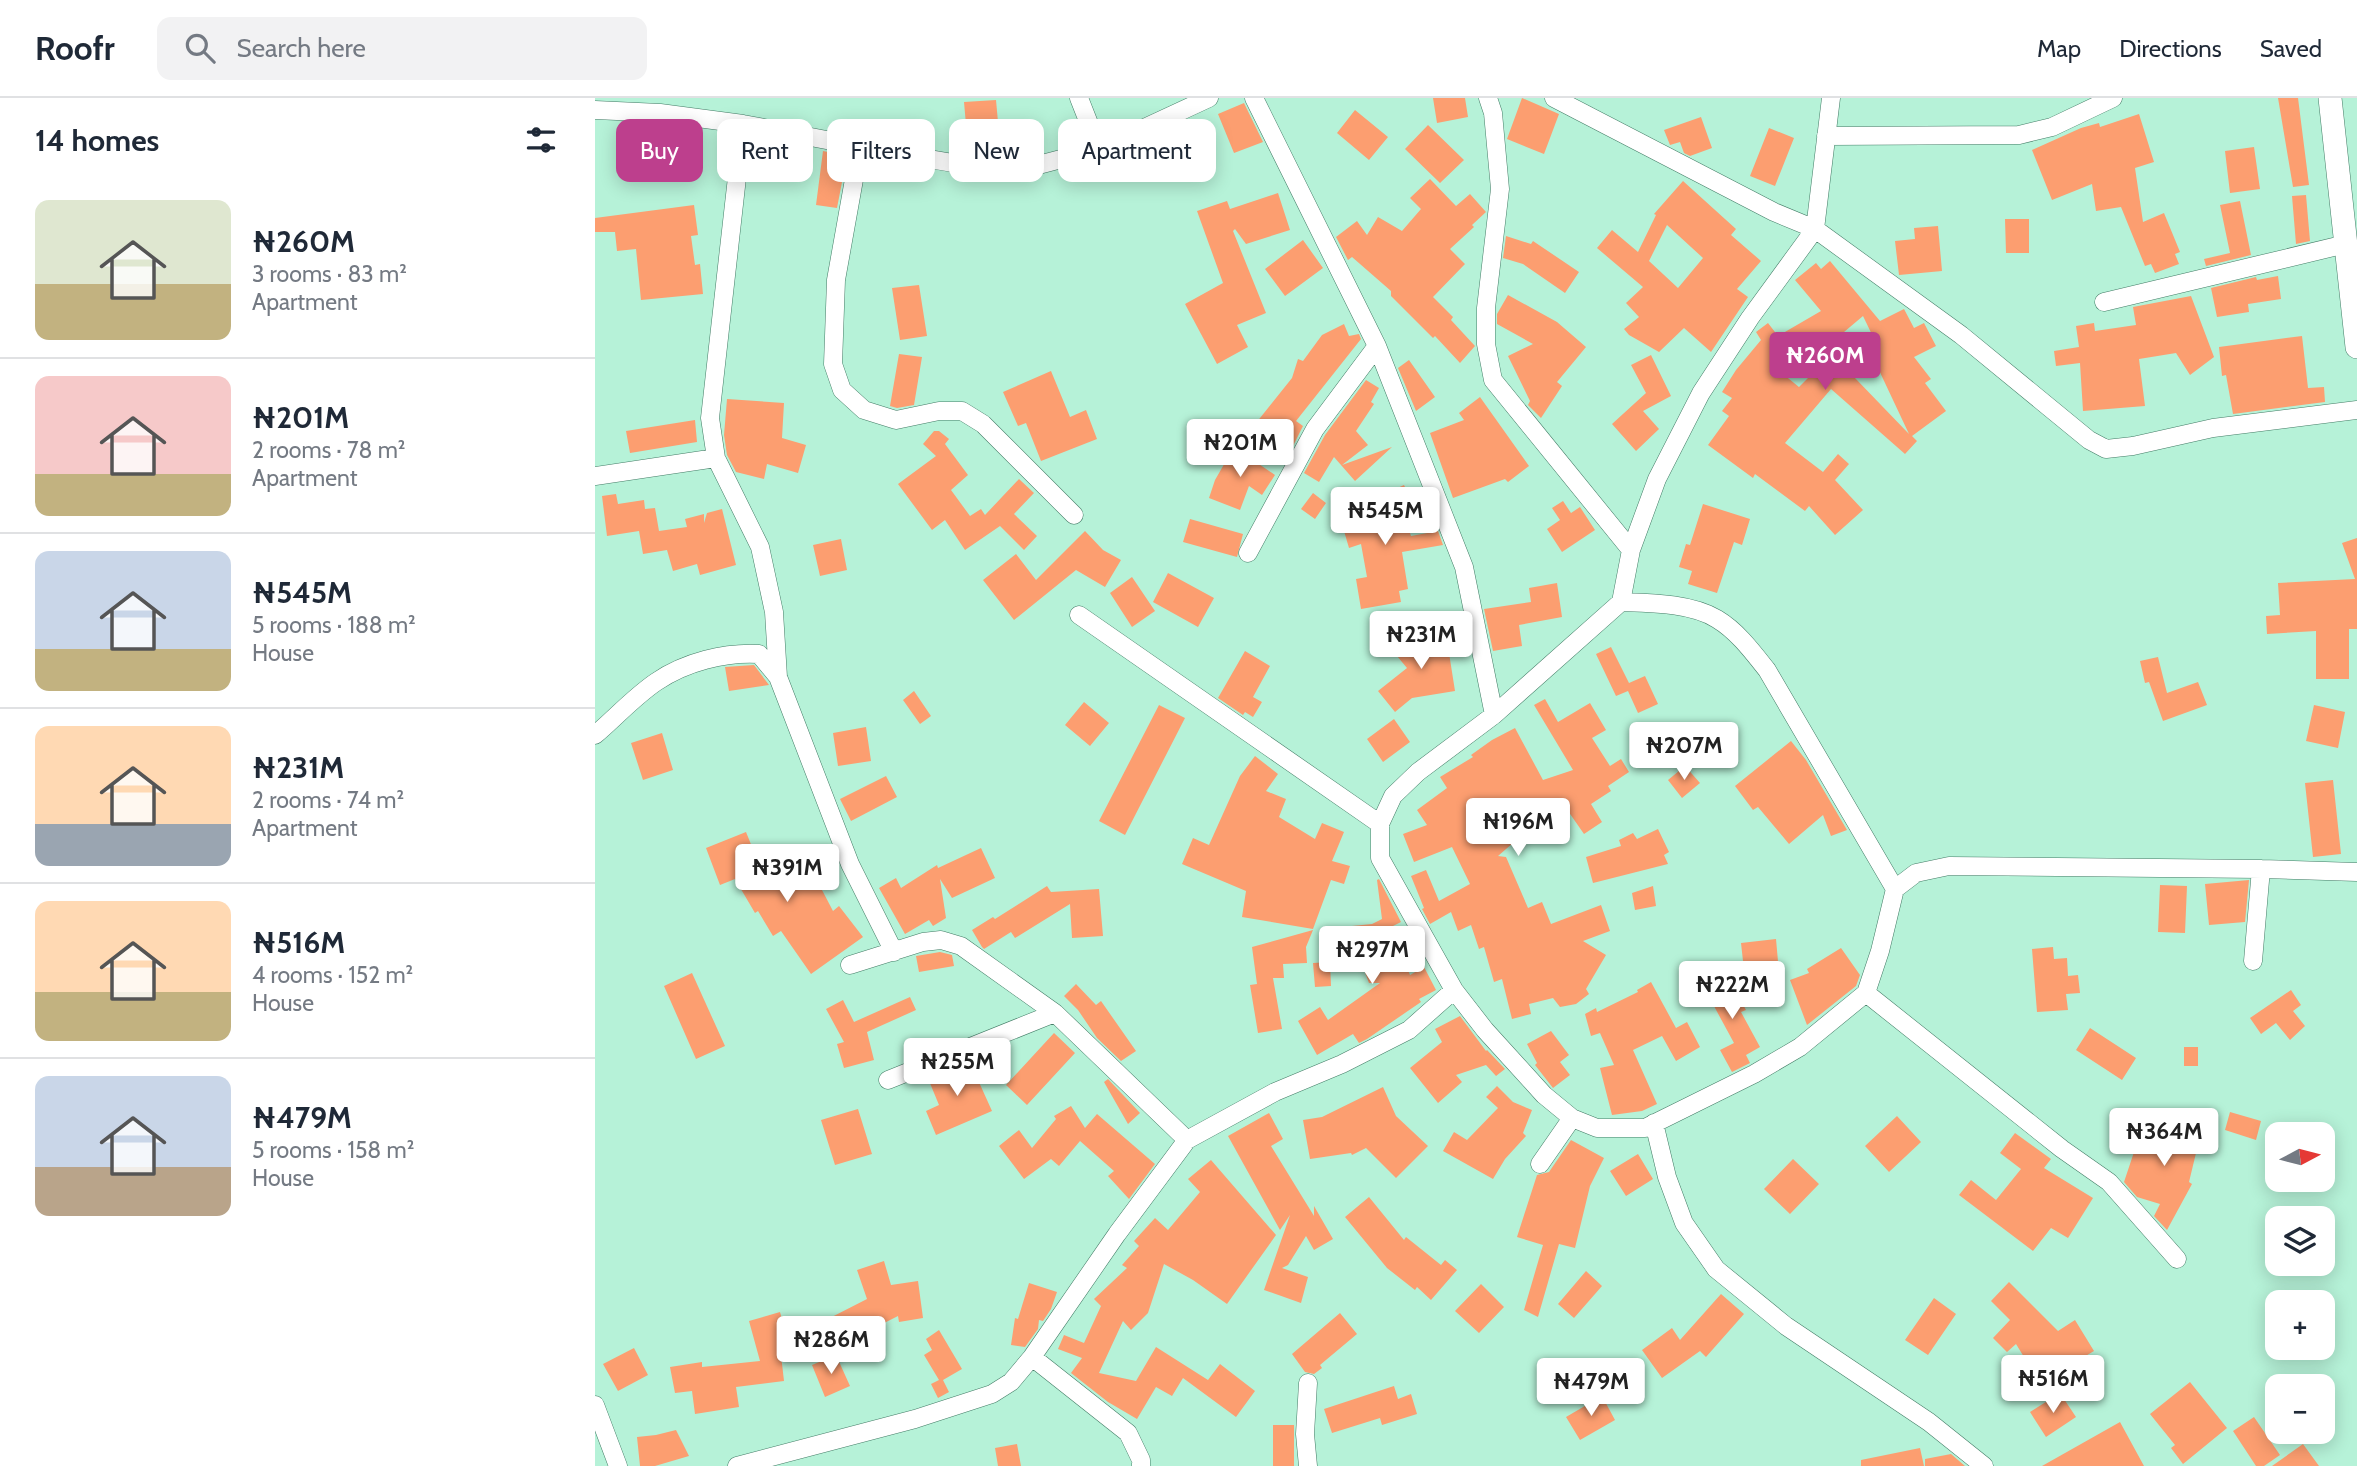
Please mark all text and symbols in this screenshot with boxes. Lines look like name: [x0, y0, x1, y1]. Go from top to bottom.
search box: [157, 17, 647, 80]
text: Roofr: [35, 28, 115, 68]
icon: search: [181, 29, 219, 67]
text: Search here: [237, 32, 366, 64]
text: Map: [2037, 34, 2081, 63]
text: Directions: [2119, 34, 2222, 63]
text: Saved: [2260, 34, 2322, 63]
chip: Buy: [616, 119, 703, 182]
chip: Rent: [717, 119, 813, 182]
chip: Filters: [827, 119, 935, 182]
chip: New: [949, 119, 1044, 182]
chip: Apartment: [1058, 119, 1216, 182]
icon: filters: [522, 121, 560, 159]
text: 14 homes: [35, 122, 159, 159]
text: ₦260M: [252, 223, 355, 260]
icon: home: [91, 228, 175, 312]
text: 3 rooms · 83 m²: [252, 260, 407, 288]
text: Apartment: [252, 288, 357, 316]
pin: ₦260M: [1776, 332, 1874, 392]
text: ₦260M: [1785, 341, 1865, 369]
text: ₦201M: [252, 399, 349, 436]
icon: home: [91, 404, 175, 488]
pin: ₦201M: [1191, 420, 1289, 479]
text: ₦201M: [1203, 428, 1277, 456]
text: 2 rooms · 78 m²: [252, 436, 406, 464]
text: Apartment: [252, 464, 357, 492]
pin: ₦545M: [1336, 488, 1434, 547]
text: ₦545M: [1347, 496, 1423, 524]
text: ₦545M: [252, 574, 352, 611]
icon: home: [91, 579, 175, 663]
text: 5 rooms · 188 m²: [252, 611, 416, 639]
pin: ₦231M: [1372, 612, 1470, 671]
text: ₦231M: [1386, 620, 1456, 648]
text: House: [252, 639, 314, 667]
pin: ₦207M: [1635, 722, 1733, 782]
text: ₦207M: [1645, 731, 1723, 759]
text: ₦231M: [252, 749, 344, 786]
icon: home: [91, 754, 175, 838]
text: 2 rooms · 74 m²: [252, 786, 404, 814]
pin: ₦196M: [1469, 798, 1567, 858]
text: ₦196M: [1482, 807, 1554, 835]
text: Apartment: [252, 814, 357, 842]
pin: ₦391M: [738, 844, 836, 904]
text: ₦391M: [751, 853, 823, 881]
text: ₦516M: [252, 924, 345, 961]
pin: ₦297M: [1323, 926, 1421, 986]
icon: home: [91, 929, 175, 1013]
text: ₦297M: [1335, 935, 1409, 963]
text: 4 rooms · 152 m²: [252, 961, 413, 989]
pin: ₦222M: [1683, 962, 1781, 1021]
text: ₦222M: [1695, 970, 1769, 998]
text: House: [252, 989, 314, 1017]
pin: ₦255M: [908, 1038, 1006, 1098]
text: ₦255M: [920, 1047, 994, 1075]
text: ₦479M: [252, 1099, 352, 1136]
icon: home: [91, 1104, 175, 1188]
pin: ₦364M: [2115, 1108, 2213, 1168]
text: ₦364M: [2125, 1117, 2203, 1145]
north arrow: [2265, 1122, 2335, 1192]
map controls: [2265, 1122, 2335, 1444]
text: 5 rooms · 158 m²: [252, 1136, 414, 1164]
text: House: [252, 1164, 314, 1192]
button: layers: [2265, 1206, 2335, 1276]
button: +: [2265, 1290, 2335, 1360]
pin: ₦286M: [782, 1316, 880, 1376]
text: ₦286M: [793, 1325, 869, 1353]
pin: ₦516M: [2004, 1356, 2102, 1415]
pin: ₦479M: [1542, 1358, 1640, 1418]
text: ₦516M: [2017, 1364, 2089, 1392]
text: ₦479M: [1553, 1367, 1629, 1395]
button: −: [2265, 1374, 2335, 1444]

